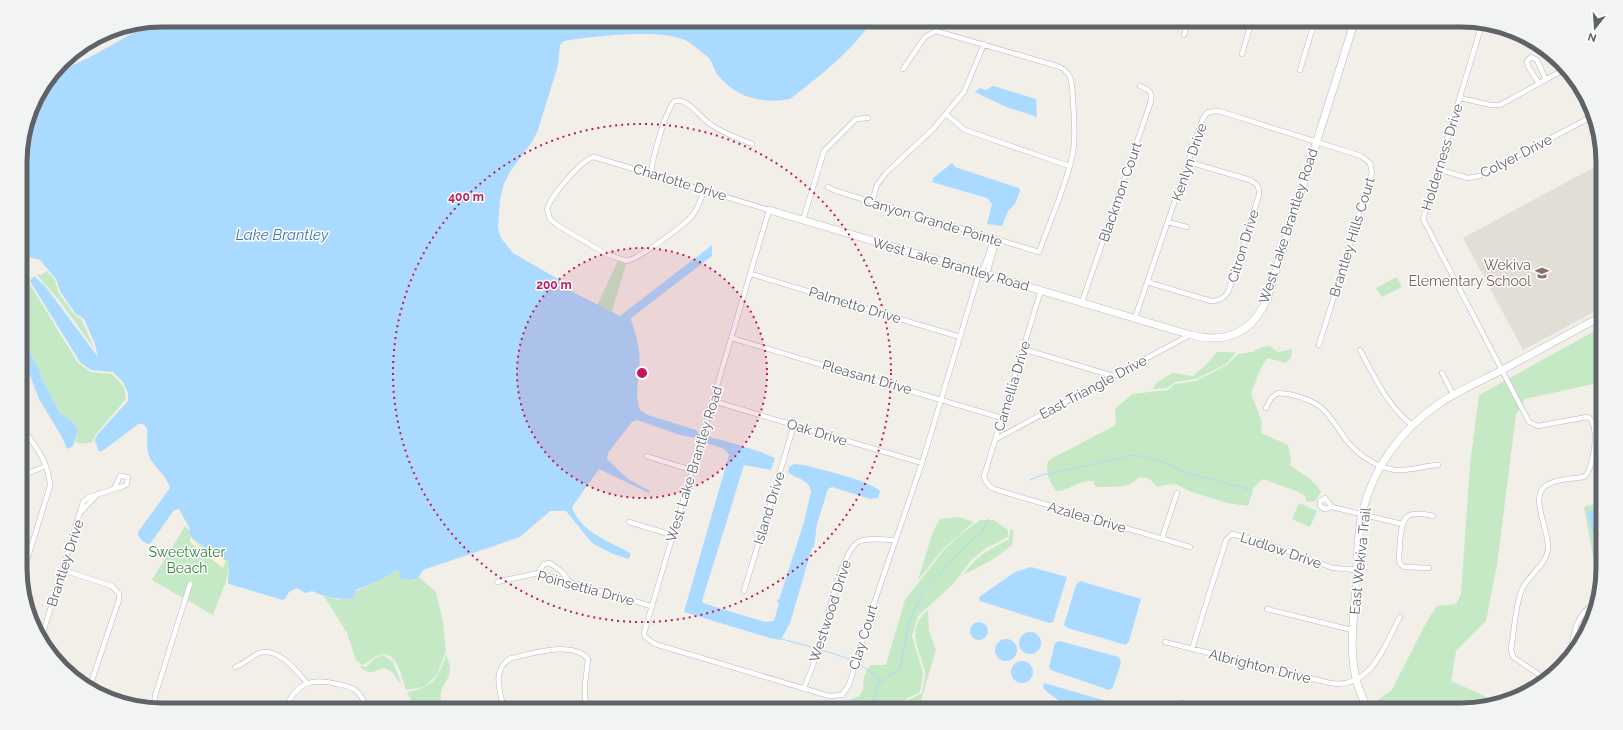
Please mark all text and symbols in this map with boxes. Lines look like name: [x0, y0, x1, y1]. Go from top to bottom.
north arrow: [1575, 8, 1615, 48]
text: N: [1586, 30, 1598, 45]
street label: Holderness Drive: [1418, 102, 1466, 212]
street label: Kenlyn Drive: [1168, 121, 1210, 203]
street label: Colyer Drive: [1477, 131, 1555, 181]
street label: Blackmon Court: [1095, 140, 1145, 244]
street label: West Lake Brantley Road: [1255, 146, 1321, 306]
street label: Charlotte Drive: [631, 160, 729, 204]
street label: Brantley Hills Court: [1326, 175, 1378, 299]
text: 400 m: [448, 190, 484, 204]
street label: Canyon Grande Pointe: [861, 192, 1005, 250]
street label: Citron Drive: [1224, 208, 1262, 284]
water label: Lake Brantley: [236, 226, 329, 244]
street label: West Lake Brantley Road: [871, 234, 1031, 294]
place label: Wekiva Elementary School: [1408, 257, 1531, 289]
school or university icon: Wekiva Elementary School: [1534, 265, 1550, 281]
text: 200 m: [536, 278, 572, 292]
street label: Palmetto Drive: [807, 283, 903, 327]
street label: Camellia Drive: [991, 339, 1033, 433]
street label: East Triangle Drive: [1037, 352, 1149, 422]
street label: Pleasant Drive: [820, 357, 914, 397]
centre of rings: [635, 366, 649, 380]
street label: West Lake Brantley Road: [663, 384, 725, 544]
street label: Oak Drive: [785, 415, 849, 449]
street label: Island Drive: [750, 470, 788, 546]
street label: Azalea Drive: [1046, 498, 1128, 536]
street label: East Wekiva Trail: [1346, 506, 1374, 615]
street label: Brantley Drive: [43, 517, 87, 609]
street label: Ludlow Drive: [1238, 529, 1324, 571]
park label: Sweetwater Beach: [149, 544, 226, 576]
street label: Westwood Drive: [806, 558, 854, 664]
street label: Poinsettia Drive: [536, 567, 636, 609]
street label: Clay Court: [845, 602, 881, 672]
street label: Albrighton Drive: [1207, 646, 1313, 686]

